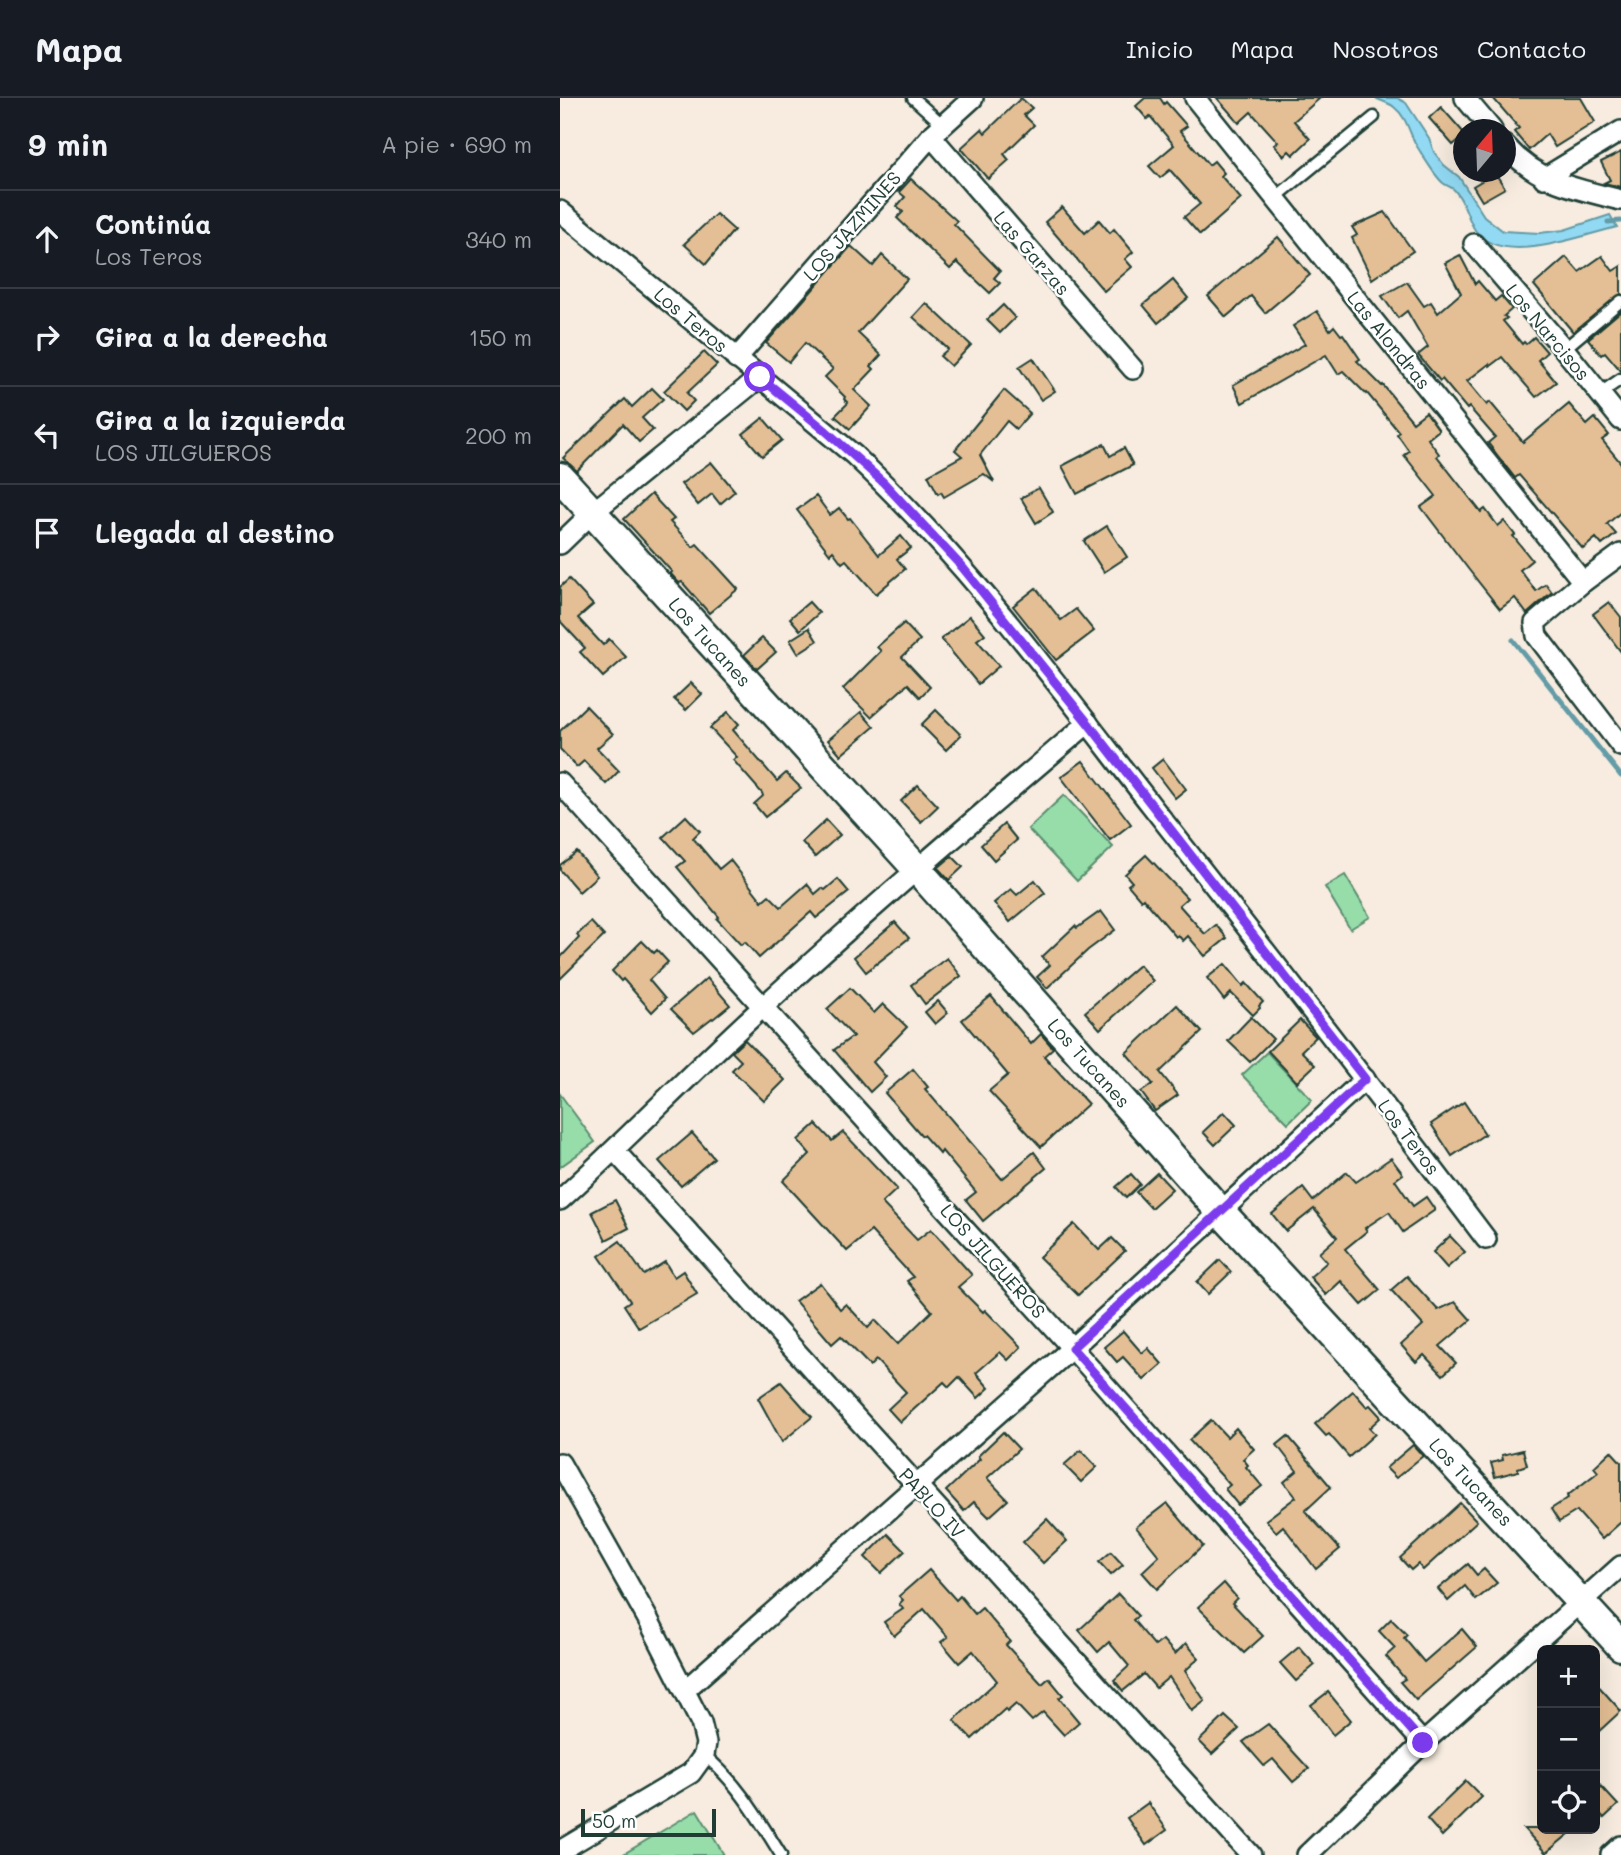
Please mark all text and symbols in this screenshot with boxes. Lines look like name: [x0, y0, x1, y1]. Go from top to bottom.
text: Mapa: [35, 27, 123, 70]
text: Inicio: [1126, 33, 1193, 64]
text: Mapa: [1231, 33, 1295, 64]
text: Nosotros: [1333, 33, 1439, 64]
text: Contacto: [1477, 33, 1586, 64]
north arrow: [1453, 119, 1516, 182]
text: 9 min: [28, 124, 108, 164]
text: A pie · 690 m: [381, 129, 532, 159]
street label: LOS JAZMINES: [797, 166, 906, 286]
street label: Las Garzas: [989, 205, 1076, 300]
text: Continúa: [95, 207, 211, 241]
icon: ahead: [28, 220, 66, 258]
text: 340 m: [465, 224, 532, 254]
text: Los Teros: [95, 241, 203, 271]
street label: Los Narcisos: [1501, 278, 1596, 385]
street label: Los Teros: [649, 281, 733, 358]
street label: Las Alondras: [1342, 285, 1437, 394]
icon: right: [28, 318, 66, 356]
text: Gira a la derecha: [95, 320, 328, 354]
text: 150 m: [468, 322, 532, 352]
route start: [744, 361, 775, 392]
text: Gira a la izquierda: [95, 403, 346, 437]
icon: left: [28, 416, 66, 454]
text: 200 m: [465, 420, 532, 450]
text: LOS JILGUEROS: [95, 437, 272, 467]
icon: arrive: [28, 514, 66, 552]
text: Llegada al destino: [95, 516, 334, 550]
street label: Los Tucanes: [664, 592, 757, 692]
street label: Los Tucanes: [1043, 1013, 1136, 1113]
street label: Los Teros: [1373, 1094, 1446, 1180]
street label: LOS JILGUEROS: [935, 1198, 1052, 1323]
street label: Los Tucanes: [1424, 1432, 1519, 1531]
street label: PABLO IV: [894, 1462, 971, 1543]
map controls: [1537, 1645, 1600, 1834]
button: +: [1537, 1645, 1600, 1708]
button: −: [1537, 1708, 1600, 1771]
route end: [1407, 1727, 1438, 1758]
button: locate: [1537, 1771, 1600, 1834]
scale bar: [581, 1806, 716, 1838]
text: 50 m: [592, 1808, 636, 1833]

